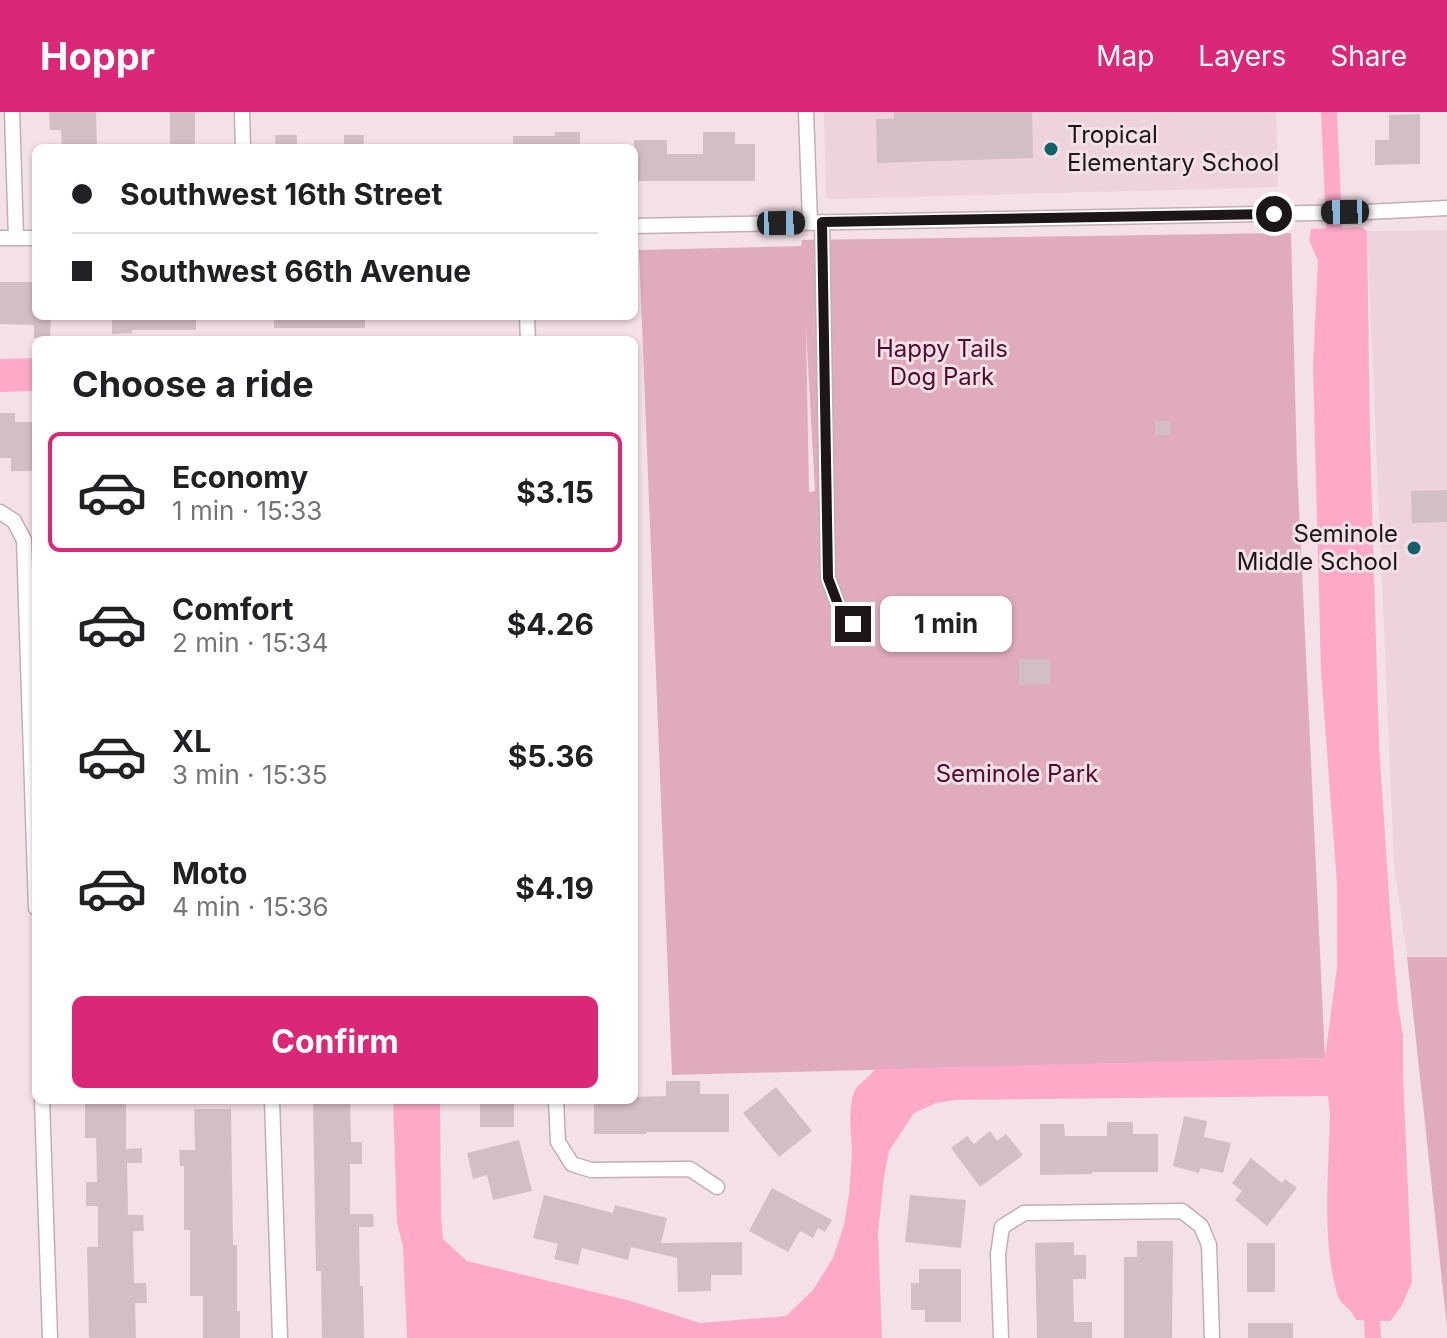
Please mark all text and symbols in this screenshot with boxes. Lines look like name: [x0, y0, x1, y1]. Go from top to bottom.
text: Hoppr: [40, 33, 155, 79]
text: Map: [1096, 39, 1154, 73]
text: Layers: [1198, 39, 1286, 73]
text: Share: [1330, 39, 1407, 73]
place label: Tropical Elementary School: [1067, 120, 1279, 177]
marker: Tropical Elementary School: [1042, 140, 1060, 158]
text: Southwest 16th Street: [120, 176, 442, 212]
route start: [1256, 196, 1292, 232]
car: [1321, 200, 1369, 224]
car: [757, 211, 805, 235]
text: Southwest 66th Avenue: [120, 253, 471, 289]
park label: Happy Tails Dog Park: [876, 334, 1008, 391]
text: Choose a ride: [72, 362, 314, 406]
icon: car: [76, 456, 148, 528]
text: Economy: [172, 459, 308, 495]
text: $3.15: [516, 474, 594, 510]
text: 1 min · 15:33: [172, 495, 322, 526]
place label: Seminole Middle School: [1237, 519, 1398, 576]
marker: Seminole Middle School: [1405, 539, 1423, 557]
icon: car: [76, 588, 148, 660]
text: Comfort: [172, 591, 293, 627]
callout: 1 min: [881, 596, 1013, 652]
text: $4.26: [507, 606, 594, 642]
route end: [835, 606, 871, 642]
text: 1 min: [914, 608, 978, 639]
text: 2 min · 15:34: [172, 627, 328, 658]
icon: car: [76, 720, 148, 792]
text: XL: [172, 723, 211, 759]
text: $5.36: [508, 738, 594, 774]
text: 3 min · 15:35: [172, 759, 328, 790]
park label: Seminole Park: [936, 759, 1098, 788]
icon: car: [76, 852, 148, 924]
text: Moto: [172, 855, 247, 891]
text: $4.19: [515, 870, 594, 906]
text: 4 min · 15:36: [172, 891, 329, 922]
button: Confirm: [72, 996, 598, 1088]

